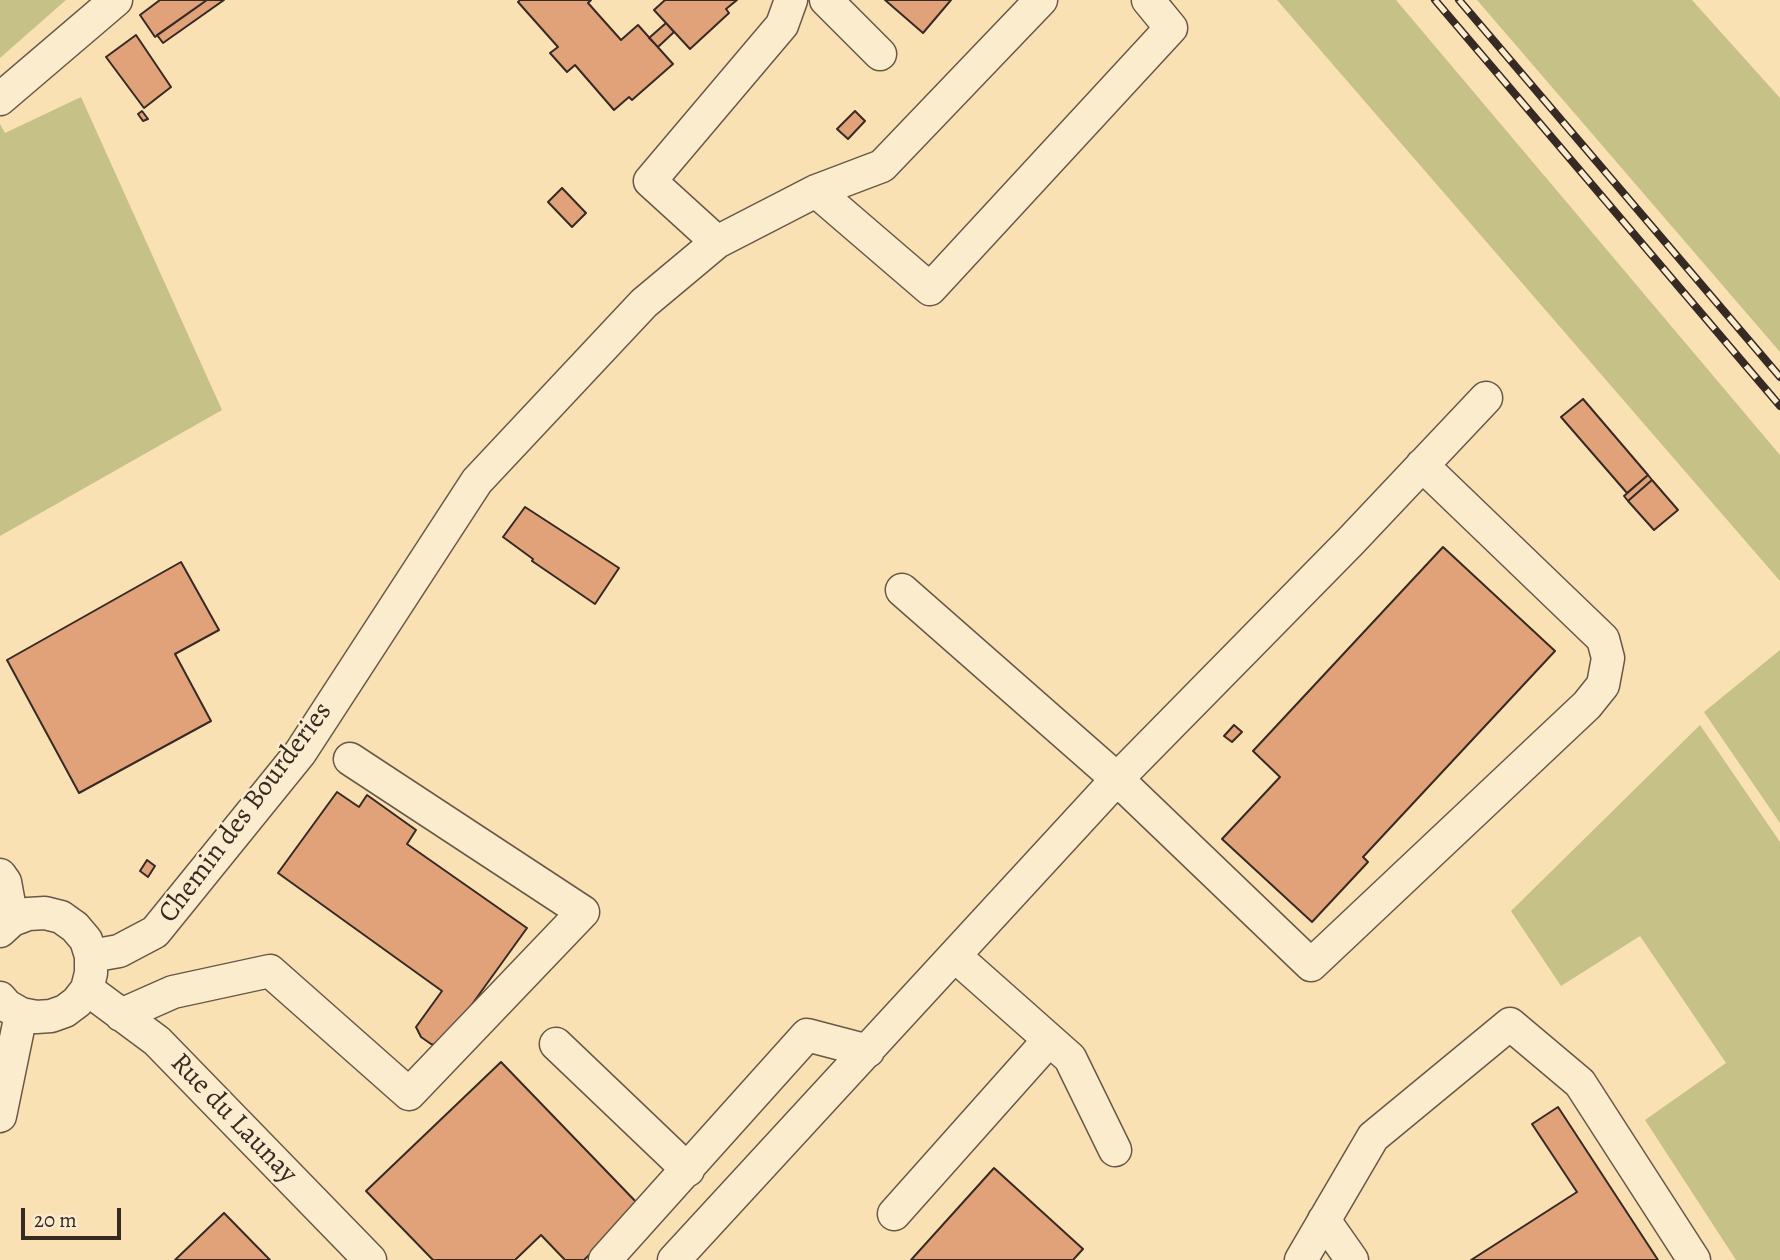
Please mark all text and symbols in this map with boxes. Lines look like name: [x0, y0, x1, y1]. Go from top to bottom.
street label: Chemin des Bourderies: [152, 696, 340, 930]
street label: Rue du Launay: [163, 1047, 303, 1191]
scale bar: [24, 1194, 124, 1238]
text: 20 m: [34, 1206, 77, 1234]

